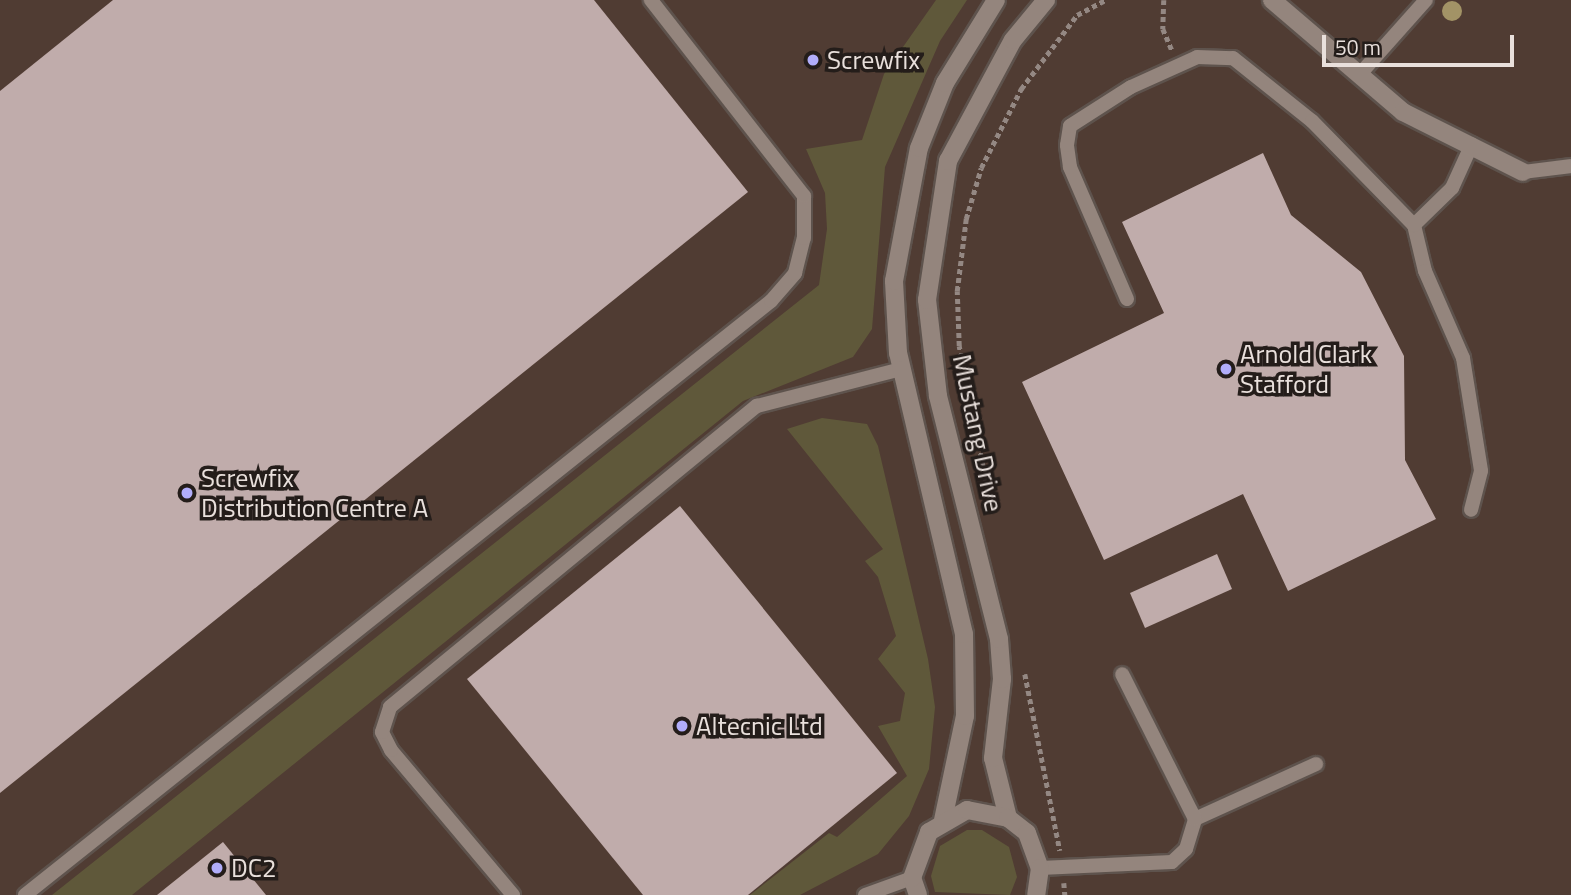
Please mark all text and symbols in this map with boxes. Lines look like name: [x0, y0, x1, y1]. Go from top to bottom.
scale bar: [1326, 21, 1518, 65]
text: 50 m: [1335, 31, 1381, 63]
place label: Screwfix: [827, 44, 920, 76]
marker: Screwfix: [805, 52, 821, 68]
place label: Arnold Clark Stafford: [1240, 338, 1372, 400]
street label: Mustang Drive: [946, 352, 1010, 514]
marker: Arnold Clark Stafford: [1218, 361, 1234, 377]
place label: Screwfix Distribution Centre A: [201, 462, 428, 524]
marker: Screwfix Distribution Centre A: [179, 485, 195, 501]
place label: Altecnic Ltd: [696, 710, 823, 742]
marker: Altecnic Ltd: [674, 718, 690, 734]
place label: DC2: [231, 852, 276, 884]
marker: DC2: [209, 860, 225, 876]

